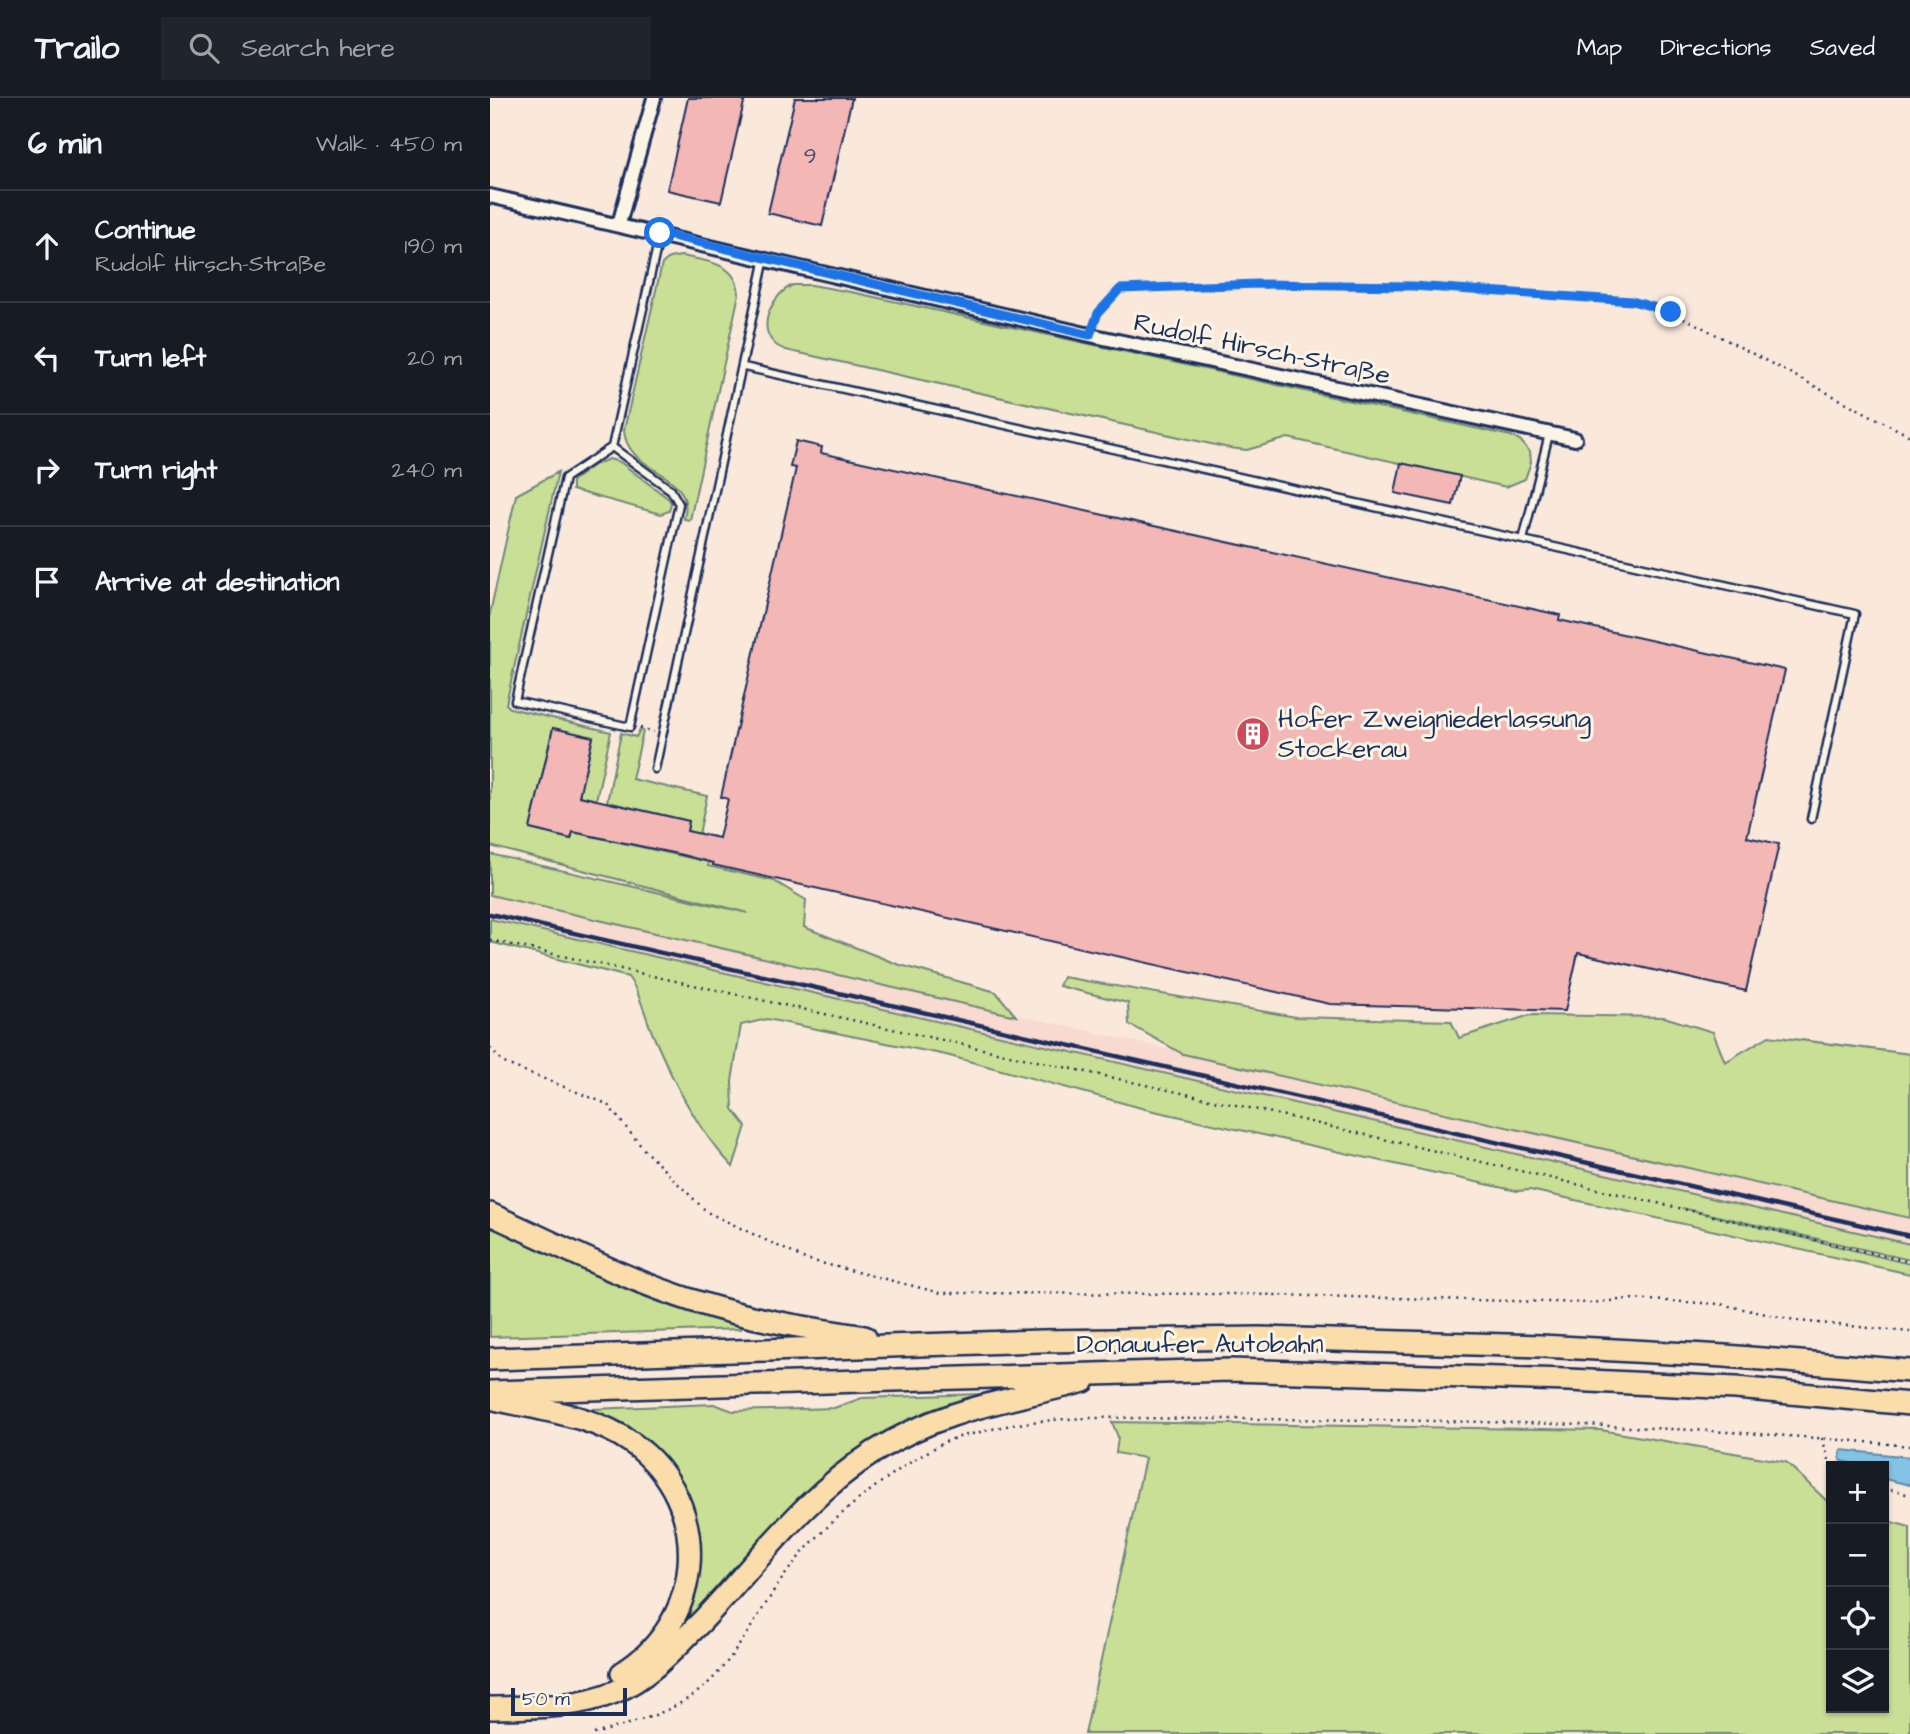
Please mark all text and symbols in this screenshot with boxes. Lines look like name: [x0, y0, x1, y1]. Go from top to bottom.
search box: [161, 17, 651, 80]
text: Trailo: [35, 25, 119, 71]
icon: search: [185, 29, 223, 67]
text: Search here: [241, 30, 395, 66]
text: Map: [1577, 31, 1622, 65]
text: Directions: [1660, 31, 1772, 65]
text: Saved: [1810, 31, 1875, 65]
text: 6 min: [28, 123, 102, 165]
text: Walk · 450 m: [316, 128, 462, 160]
house number: 9: [803, 140, 817, 172]
text: Continue: [95, 212, 196, 248]
route start: [644, 217, 675, 248]
icon: ahead: [28, 227, 66, 265]
text: 190 m: [404, 230, 462, 262]
text: Rudolf Hirsch-Straße: [95, 248, 326, 280]
route end: [1655, 296, 1686, 327]
street label: Rudolf Hirsch-Straße: [1130, 304, 1394, 394]
icon: left: [28, 339, 66, 377]
text: Turn left: [95, 340, 206, 376]
text: 20 m: [407, 342, 462, 374]
icon: right: [28, 451, 66, 489]
text: Turn right: [95, 452, 217, 488]
text: 240 m: [392, 454, 462, 486]
icon: arrive: [28, 563, 66, 601]
text: Arrive at destination: [95, 564, 340, 600]
place label: Hofer Zweigniederlassung Stockerau: [1278, 701, 1591, 767]
building icon: Hofer Zweigniederlassung Stockerau: [1234, 715, 1272, 753]
street label: Donauufer Autobahn: [1076, 1326, 1324, 1362]
map controls: [1826, 1461, 1889, 1713]
button: +: [1826, 1461, 1889, 1524]
button: −: [1826, 1524, 1889, 1587]
button: locate: [1826, 1587, 1889, 1650]
button: layers: [1826, 1650, 1889, 1713]
scale bar: [511, 1685, 626, 1717]
text: 50 m: [522, 1686, 570, 1713]

